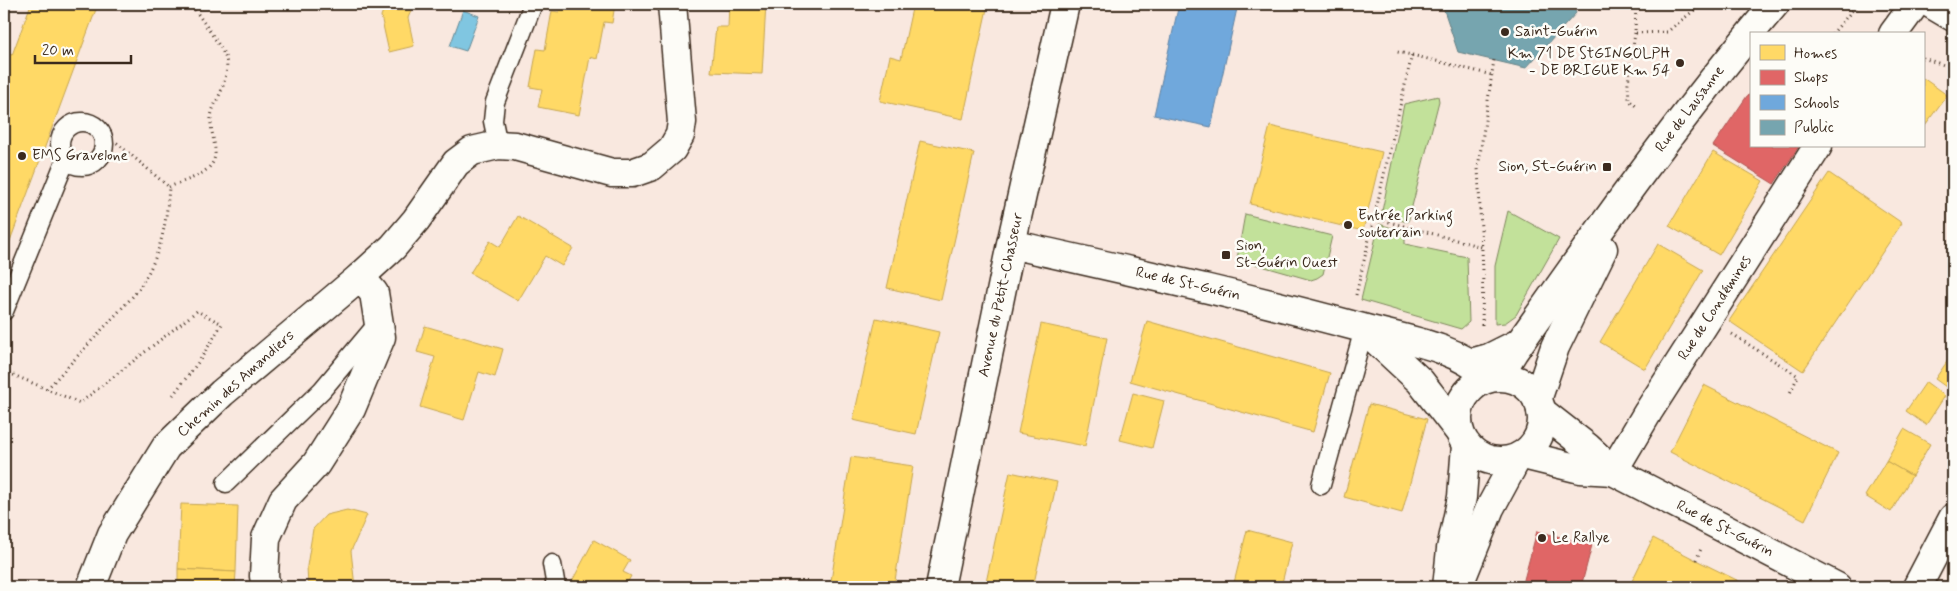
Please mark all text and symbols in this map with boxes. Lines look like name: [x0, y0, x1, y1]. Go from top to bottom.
place label: Saint-Guérin: [1515, 22, 1598, 42]
marker: Saint-Guérin: [1499, 26, 1511, 38]
scale bar: [35, 32, 131, 64]
legend: [1750, 32, 1924, 148]
text: 20 m: [42, 41, 74, 61]
place label: Km 71 DE StGINGOLPH - DE BRIGUE Km 54: [1508, 44, 1670, 81]
text: Homes: [1794, 44, 1837, 64]
marker: Km 71 DE StGINGOLPH - DE BRIGUE Km 54: [1674, 57, 1686, 69]
street label: Rue de Lausanne: [1651, 62, 1729, 156]
text: Shops: [1794, 68, 1829, 88]
text: Schools: [1794, 94, 1840, 114]
text: Public: [1794, 118, 1834, 138]
place label: EMS Gravelone: [32, 146, 128, 166]
marker: EMS Gravelone: [16, 150, 28, 162]
place label: Sion, St-Guérin: [1498, 157, 1597, 177]
marker: Sion, St-Guérin: [1601, 161, 1613, 173]
place label: Entrée Parking souterrain: [1358, 206, 1453, 243]
street label: Avenue du Petit-Chasseur: [974, 210, 1028, 379]
marker: Entrée Parking souterrain: [1342, 219, 1354, 231]
place label: Sion, St-Guérin Ouest: [1236, 236, 1338, 273]
marker: Sion, St-Guérin Ouest: [1220, 249, 1232, 261]
street label: Rue de Condémines: [1674, 252, 1756, 364]
street label: Rue de St-Guérin: [1134, 262, 1242, 306]
street label: Chemin des Amandiers: [173, 326, 299, 442]
street label: Rue de St-Guérin: [1673, 496, 1777, 562]
place label: Le Rallye: [1552, 528, 1610, 548]
marker: Le Rallye: [1536, 532, 1548, 544]

